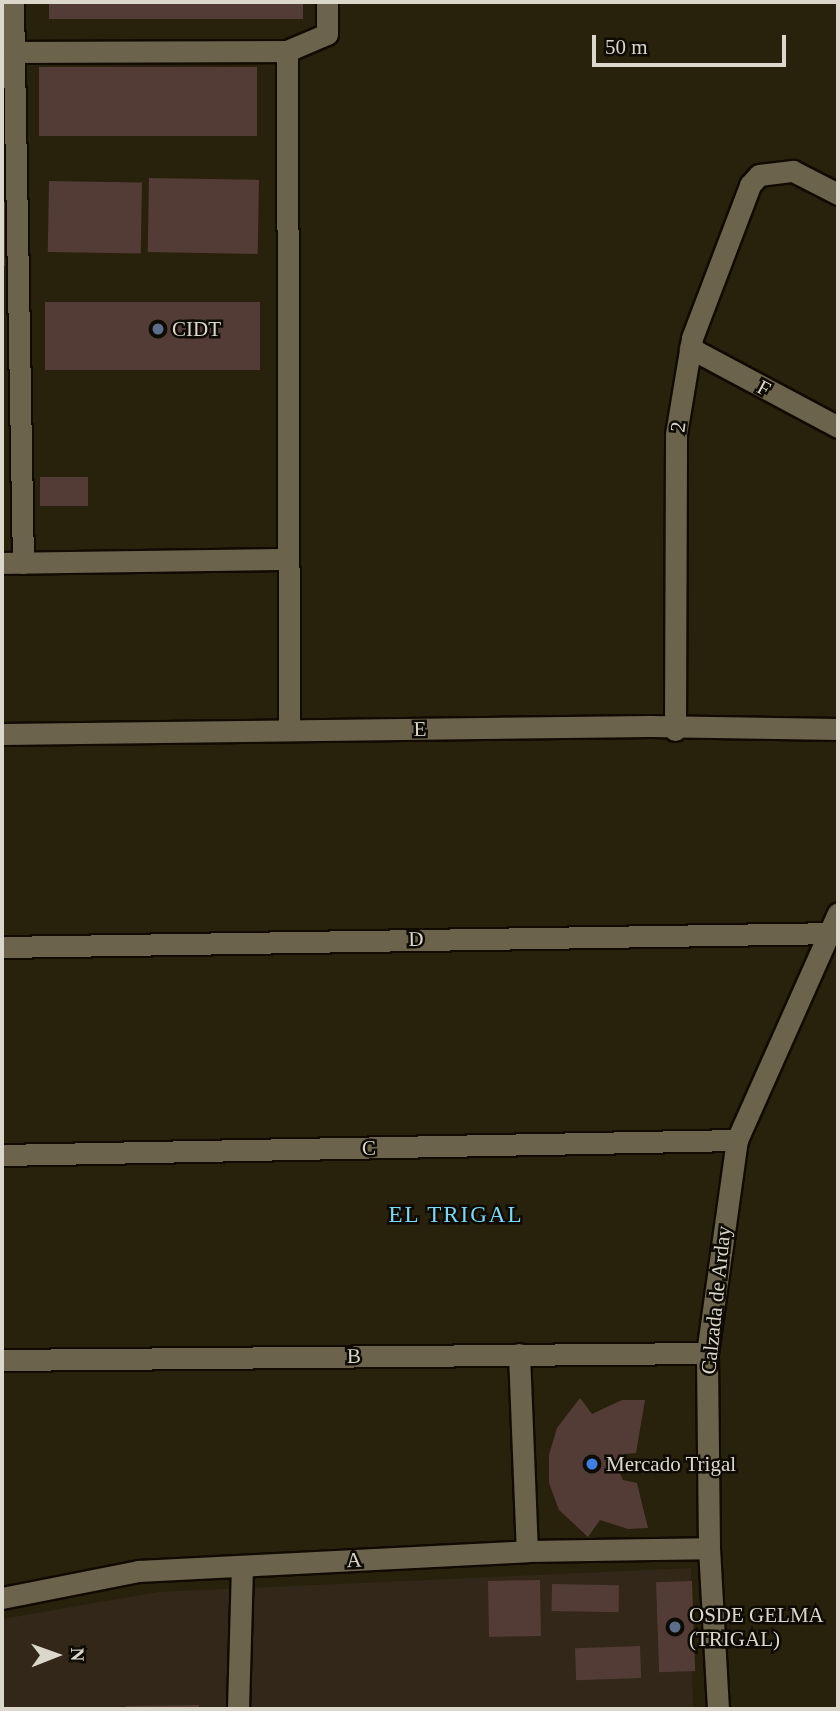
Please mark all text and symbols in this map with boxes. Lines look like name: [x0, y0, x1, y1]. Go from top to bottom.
scale bar: [595, 21, 789, 65]
text: 50 m: [605, 35, 648, 59]
place label: CIDT: [172, 316, 221, 342]
marker: CIDT: [150, 321, 166, 337]
street label: F: [753, 374, 775, 402]
street label: 2: [665, 420, 691, 434]
street label: E: [413, 716, 427, 742]
street label: D: [408, 926, 424, 952]
street label: C: [362, 1135, 376, 1161]
district label: EL TRIGAL: [389, 1201, 523, 1229]
street label: Calzada de Arday: [696, 1224, 736, 1376]
street label: B: [347, 1343, 361, 1369]
place label: Mercado Trigal: [606, 1451, 736, 1477]
marker: Mercado Trigal: [584, 1456, 600, 1472]
street label: A: [346, 1547, 362, 1573]
place label: OSDE GELMA (TRIGAL): [689, 1602, 824, 1652]
marker: OSDE GELMA (TRIGAL): [667, 1619, 683, 1635]
north arrow: [21, 1620, 91, 1690]
text: N: [67, 1648, 88, 1662]

